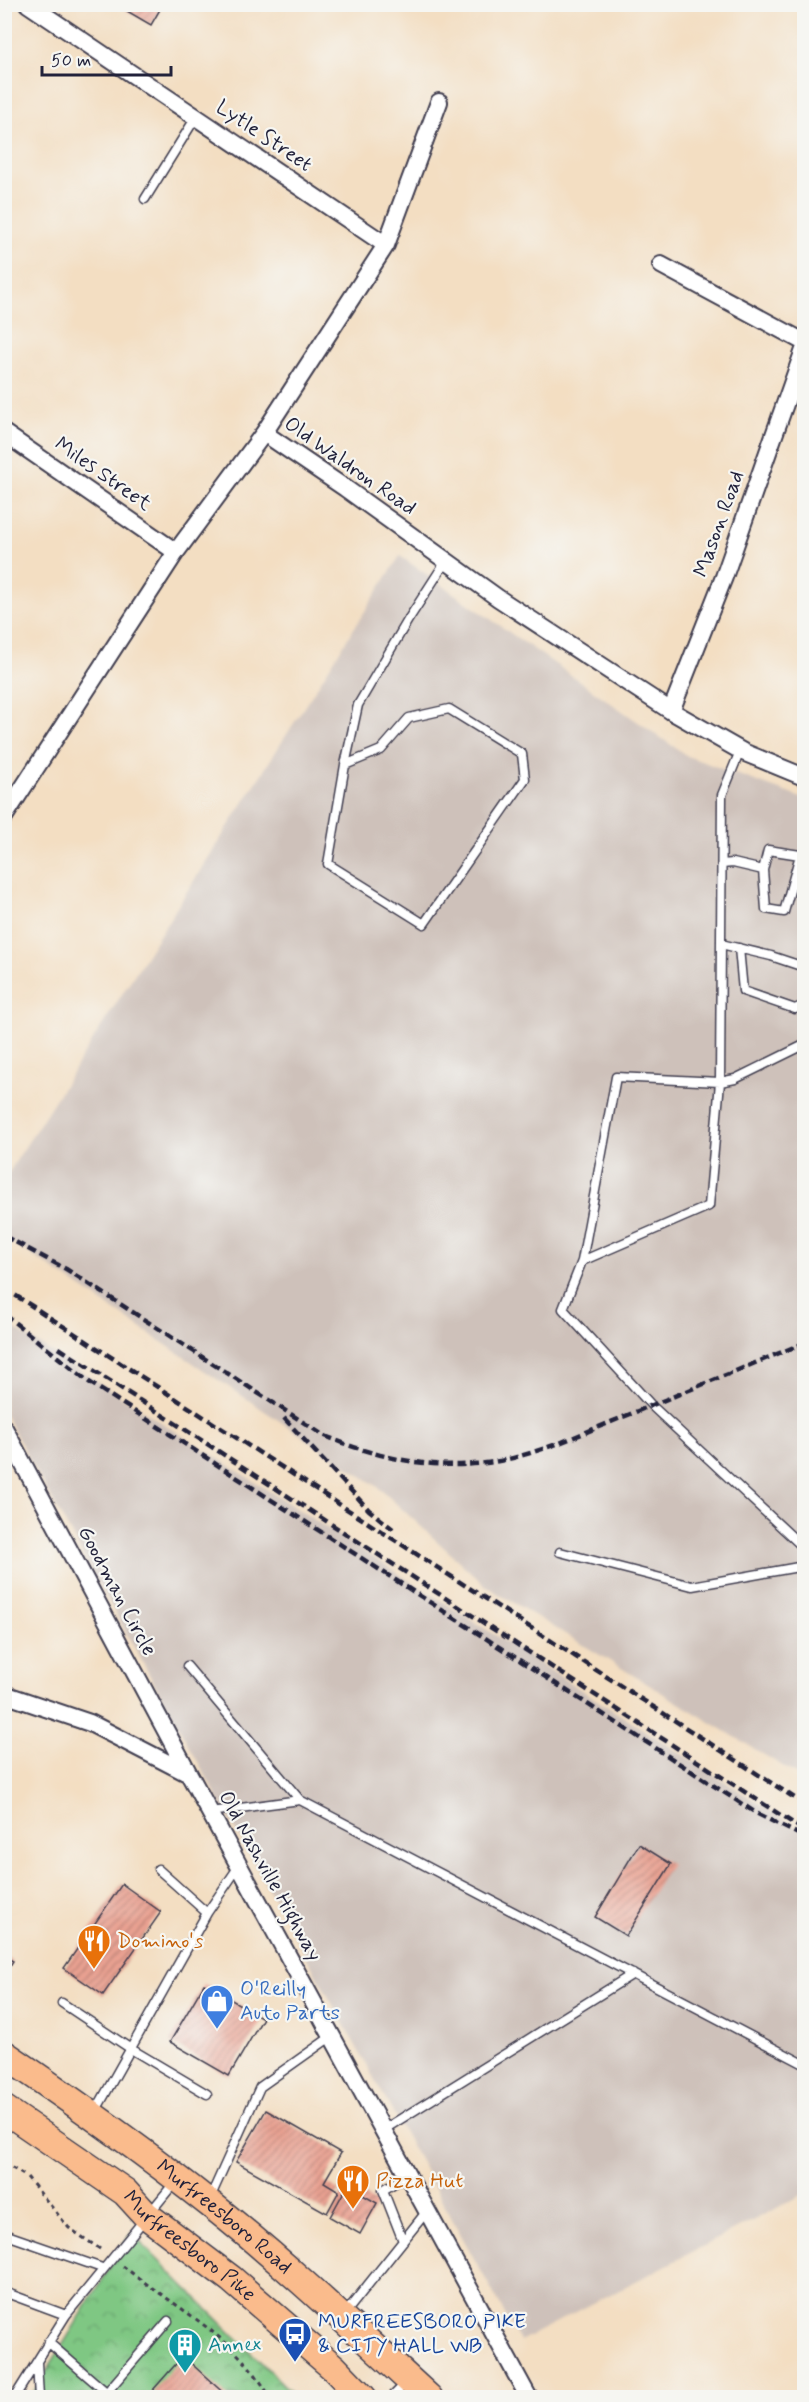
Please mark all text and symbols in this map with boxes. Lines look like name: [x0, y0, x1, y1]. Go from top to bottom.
scale bar: [42, 39, 171, 77]
text: 50 m: [51, 49, 91, 73]
street label: Lytle Street: [210, 94, 318, 179]
street label: Old Waldron Road: [278, 410, 422, 522]
street label: Miles Street: [49, 430, 158, 518]
street label: Mason Road: [687, 467, 751, 581]
street label: Goodman Circle: [71, 1521, 163, 1661]
street label: Old Nashville Highway: [210, 1786, 329, 1967]
restaurant icon: Domino's: [76, 1923, 112, 1970]
place label: Domino's: [117, 1927, 203, 1955]
place label: O'Reilly Auto Parts: [240, 1975, 340, 2027]
shop icon: O'Reilly Auto Parts: [199, 1983, 235, 2030]
street label: Murfreesboro Road: [150, 2153, 298, 2281]
restaurant icon: Pizza Hut: [335, 2163, 371, 2210]
place label: Pizza Hut: [376, 2167, 463, 2195]
street label: Murfreesboro Pike: [116, 2184, 262, 2308]
place label: MURFREESBORO PIKE & CITY HALL WB: [318, 2308, 526, 2360]
bus stop icon: MURFREESBORO PIKE & CITY HALL WB: [277, 2316, 313, 2363]
building icon: Annex: [167, 2327, 203, 2374]
place label: Annex: [208, 2331, 261, 2359]

